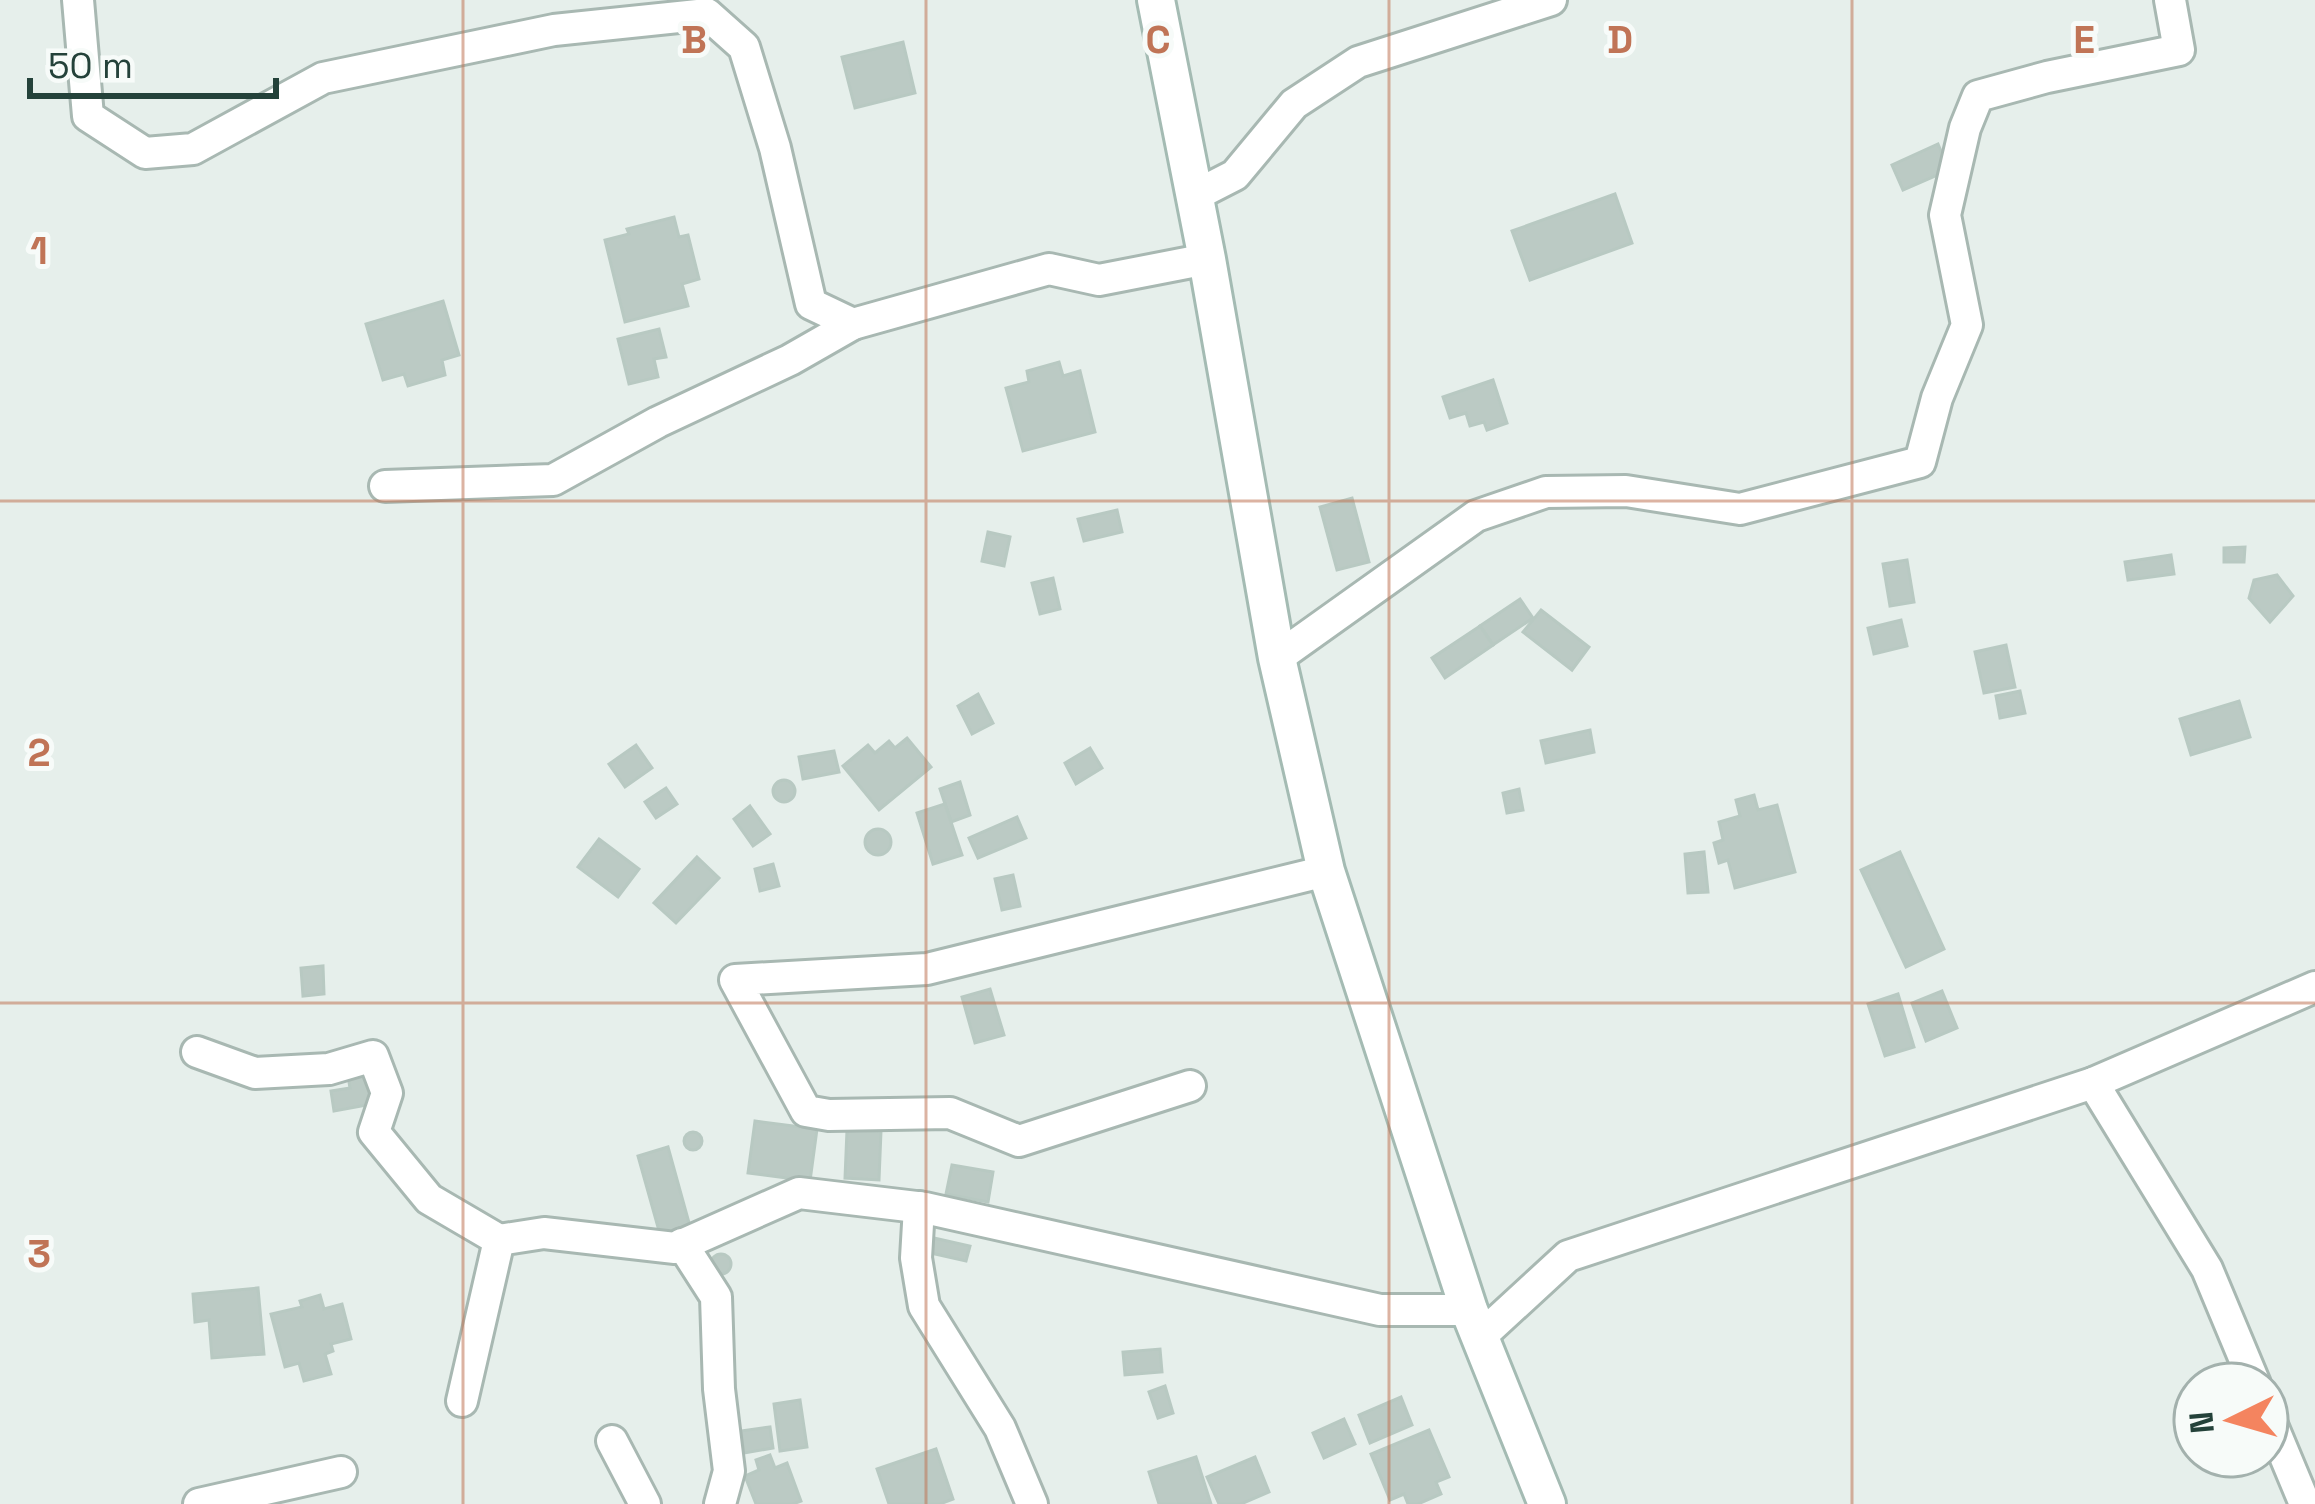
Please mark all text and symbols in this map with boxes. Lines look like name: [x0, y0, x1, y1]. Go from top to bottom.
text: B: [681, 15, 707, 64]
text: C: [1145, 15, 1171, 64]
text: D: [1607, 15, 1633, 64]
text: E: [2073, 15, 2095, 64]
scale bar: [30, 24, 276, 98]
text: 50 m: [48, 43, 133, 89]
text: 1: [30, 226, 48, 275]
text: 2: [27, 728, 51, 777]
text: 3: [27, 1229, 51, 1278]
north arrow: [2171, 1360, 2291, 1480]
text: N: [2180, 1410, 2224, 1435]

